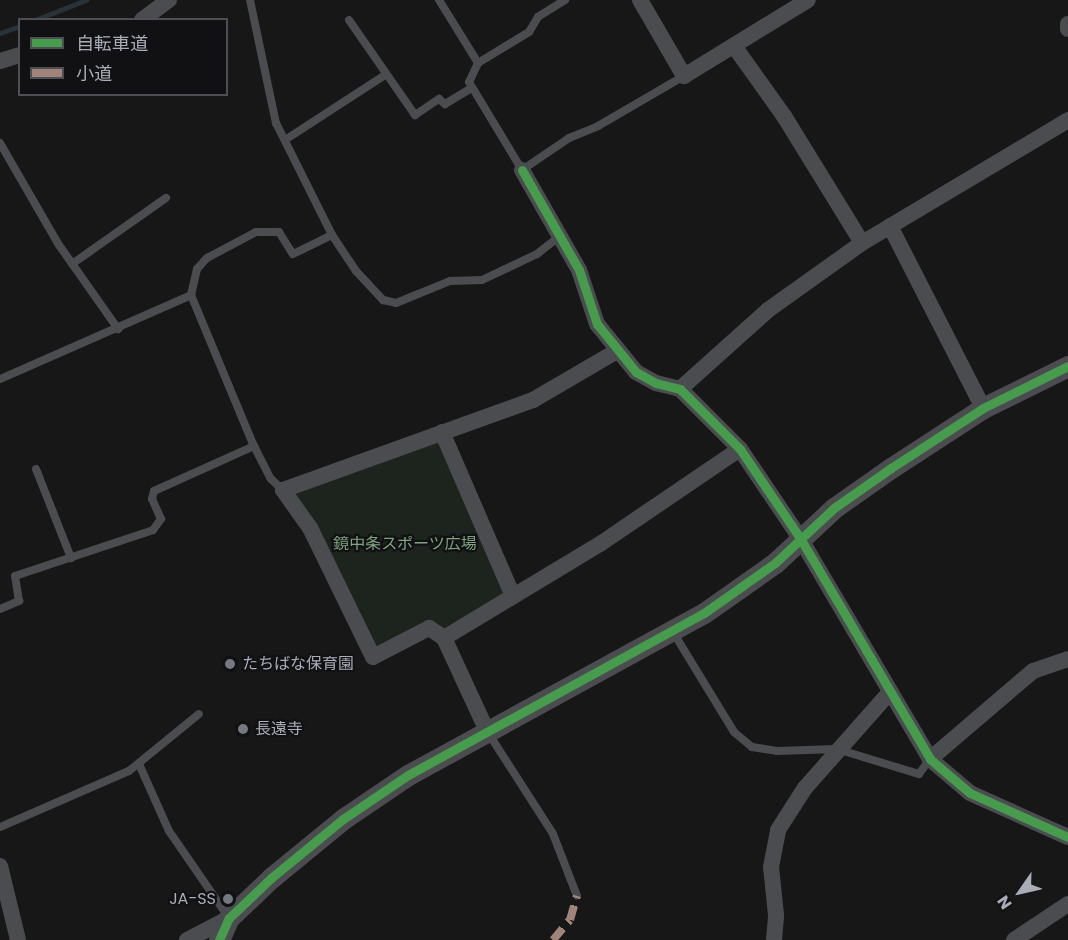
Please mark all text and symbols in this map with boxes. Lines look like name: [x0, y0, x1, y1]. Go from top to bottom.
legend: [18, 18, 228, 96]
text: 自転車道: [76, 31, 148, 56]
text: 小道: [76, 61, 112, 86]
park label: 鏡中条スポーツ広場: [333, 534, 477, 554]
place label: たちばな保育園: [242, 654, 354, 674]
marker: たちばな保育園: [223, 657, 237, 671]
place label: 長遠寺: [255, 719, 303, 739]
marker: 長遠寺: [236, 722, 250, 736]
north arrow: [990, 862, 1050, 922]
place label: JA-SS: [169, 889, 216, 909]
text: N: [992, 891, 1018, 914]
marker: JA-SS: [221, 892, 235, 906]

